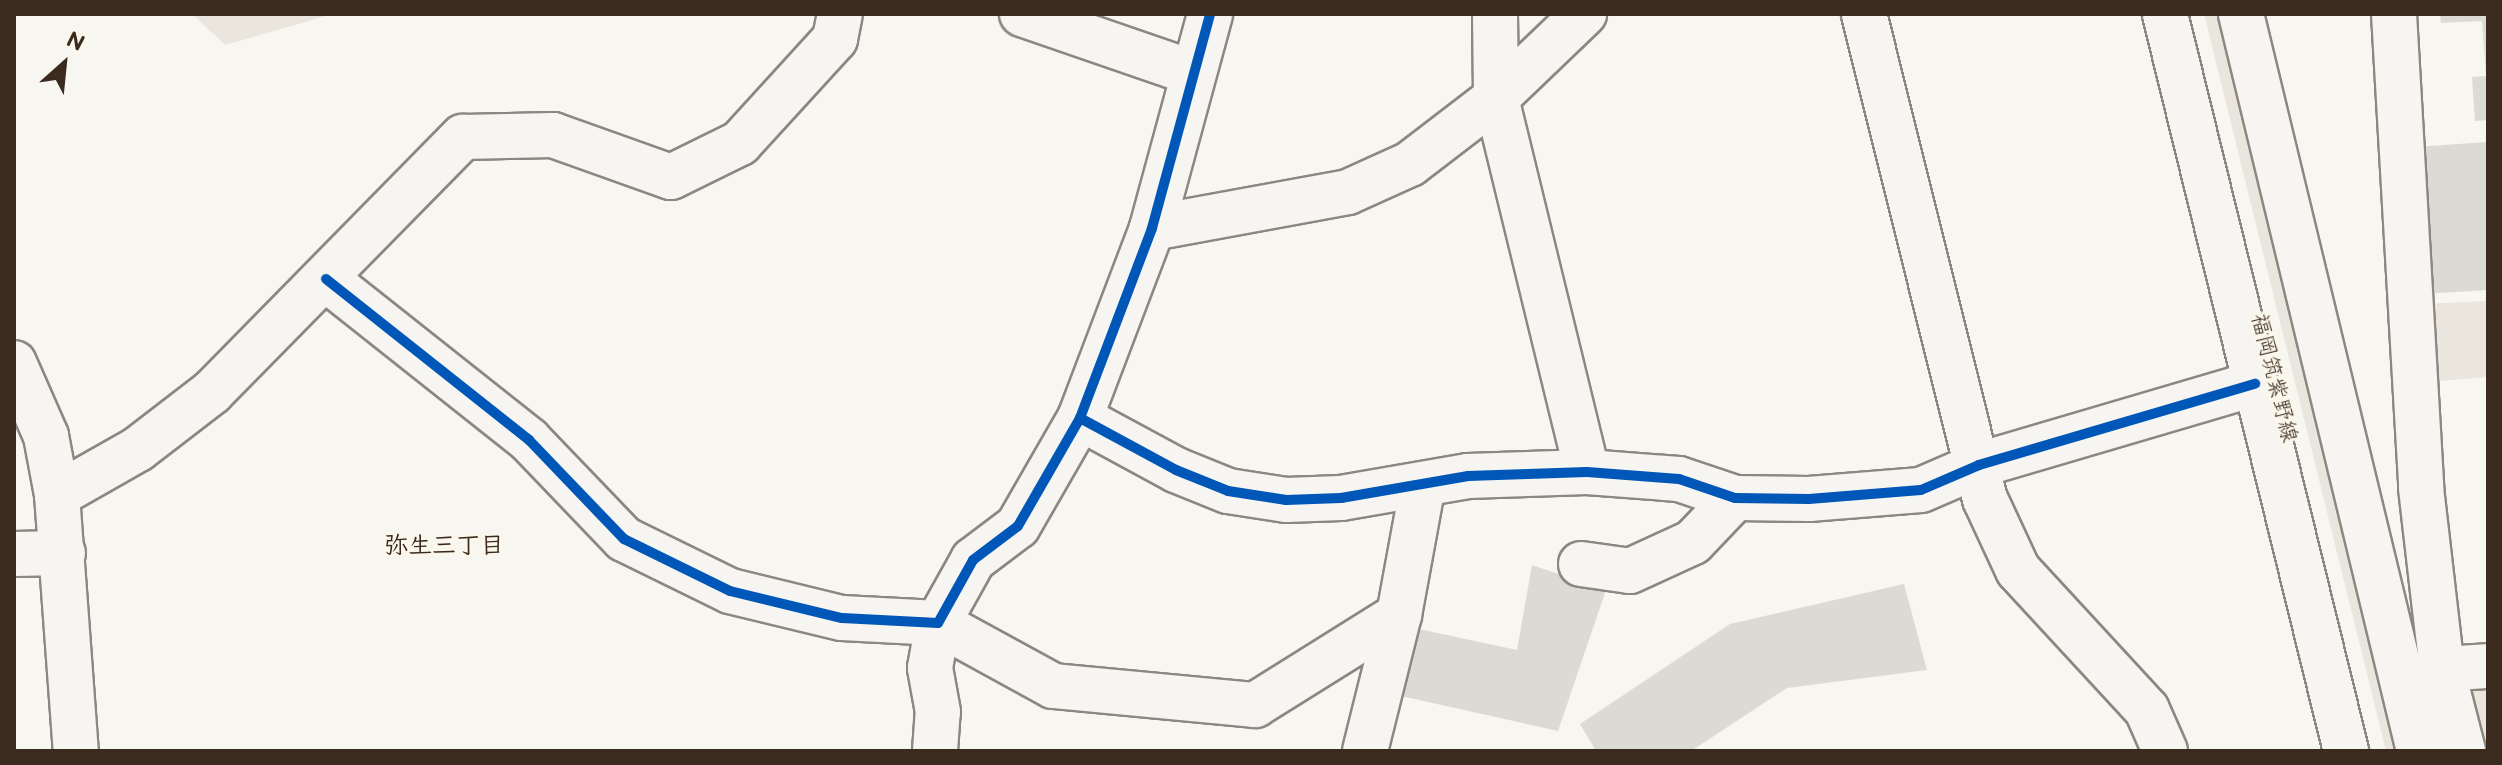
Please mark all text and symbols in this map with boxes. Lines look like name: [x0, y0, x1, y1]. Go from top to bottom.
north arrow: [24, 24, 104, 104]
text: N: [62, 26, 89, 58]
street label: 福岡筑紫野線: [2245, 311, 2303, 445]
district label: 弥生三丁目: [384, 532, 504, 560]

